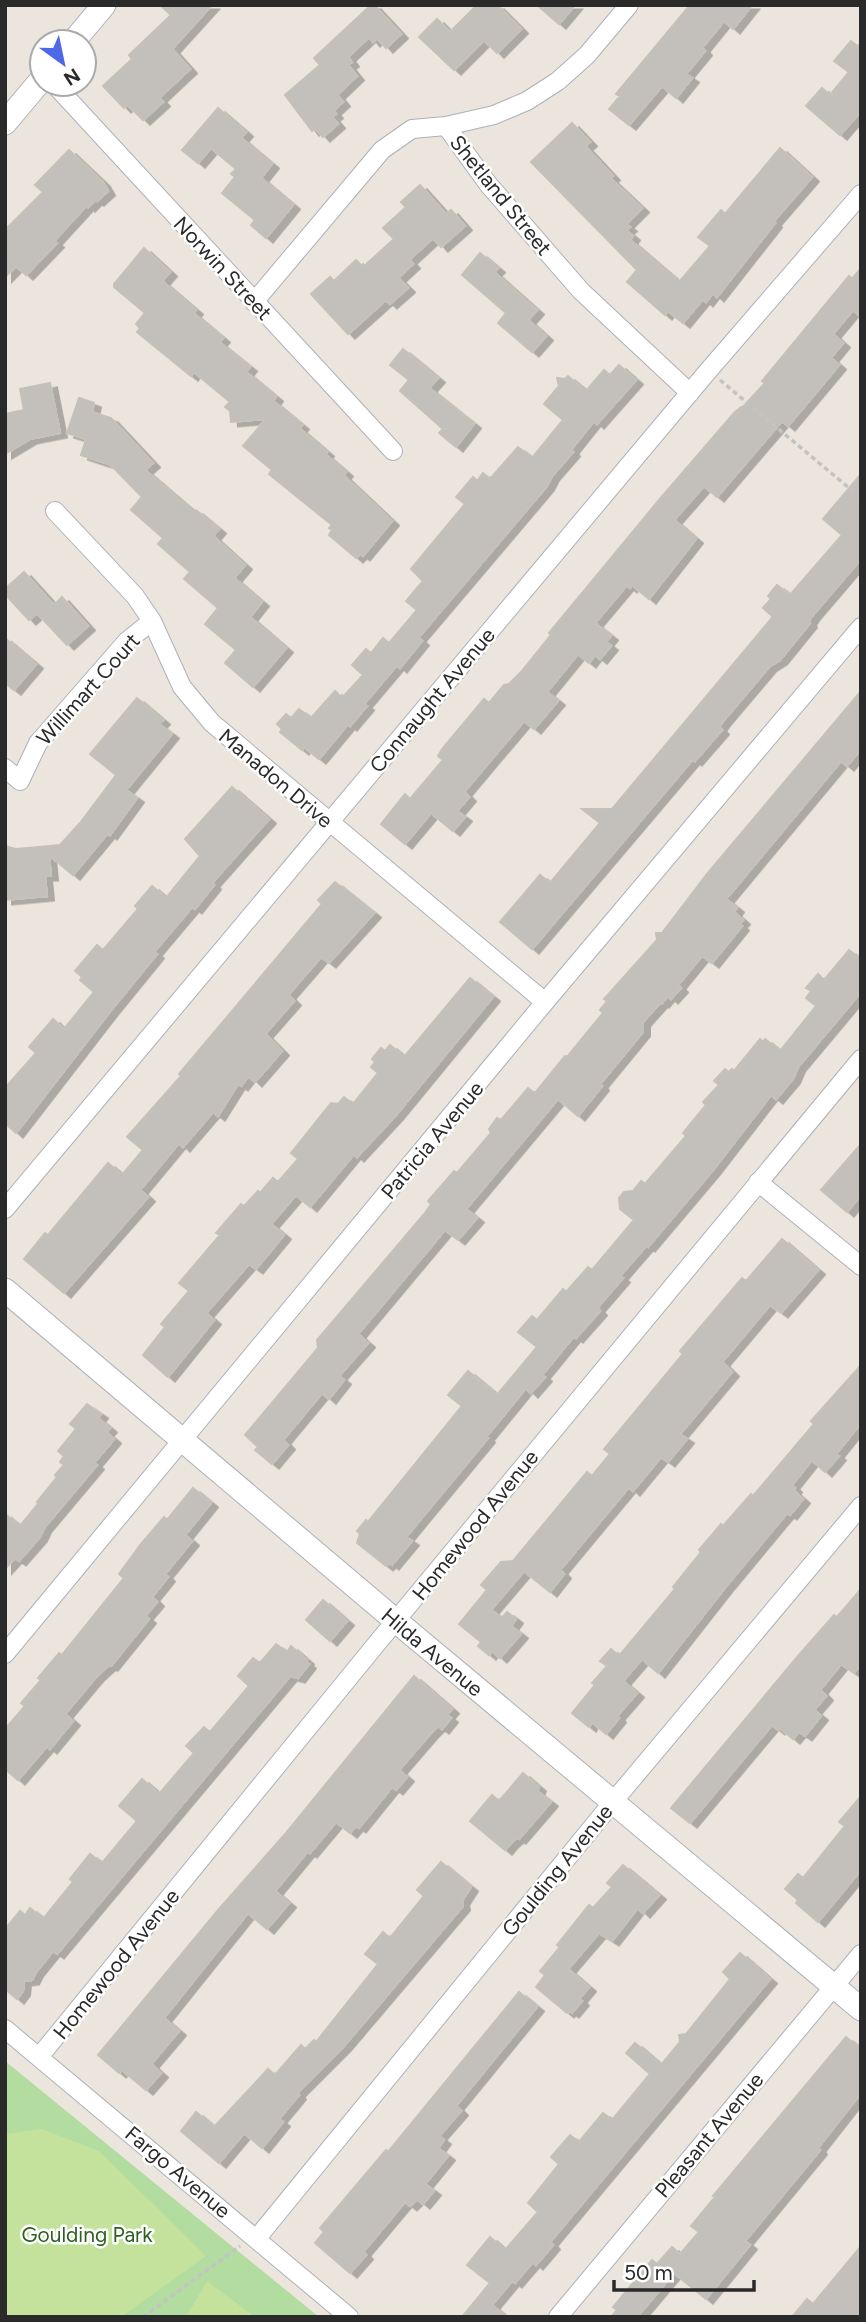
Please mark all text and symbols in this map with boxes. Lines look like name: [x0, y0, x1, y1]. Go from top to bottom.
north arrow: [28, 28, 98, 98]
text: N: [60, 63, 84, 90]
street label: Shetland Street: [445, 130, 557, 260]
street label: Norwin Street: [169, 211, 277, 325]
street label: Connaught Avenue: [364, 622, 500, 778]
street label: Willimart Court: [31, 628, 145, 750]
street label: Manadon Drive: [214, 723, 338, 833]
street label: Patricia Avenue: [376, 1076, 488, 1204]
street label: Homewood Avenue: [407, 1445, 543, 1605]
street label: Hilda Avenue: [377, 1602, 488, 1701]
street label: Goulding Avenue: [496, 1799, 618, 1941]
street label: Homewood Avenue: [48, 1884, 184, 2044]
street label: Pleasant Avenue: [650, 2067, 768, 2203]
street label: Fargo Avenue: [120, 2121, 236, 2223]
park label: Goulding Park: [22, 2222, 153, 2247]
scale bar: [614, 2248, 754, 2292]
text: 50 m: [624, 2260, 673, 2285]

